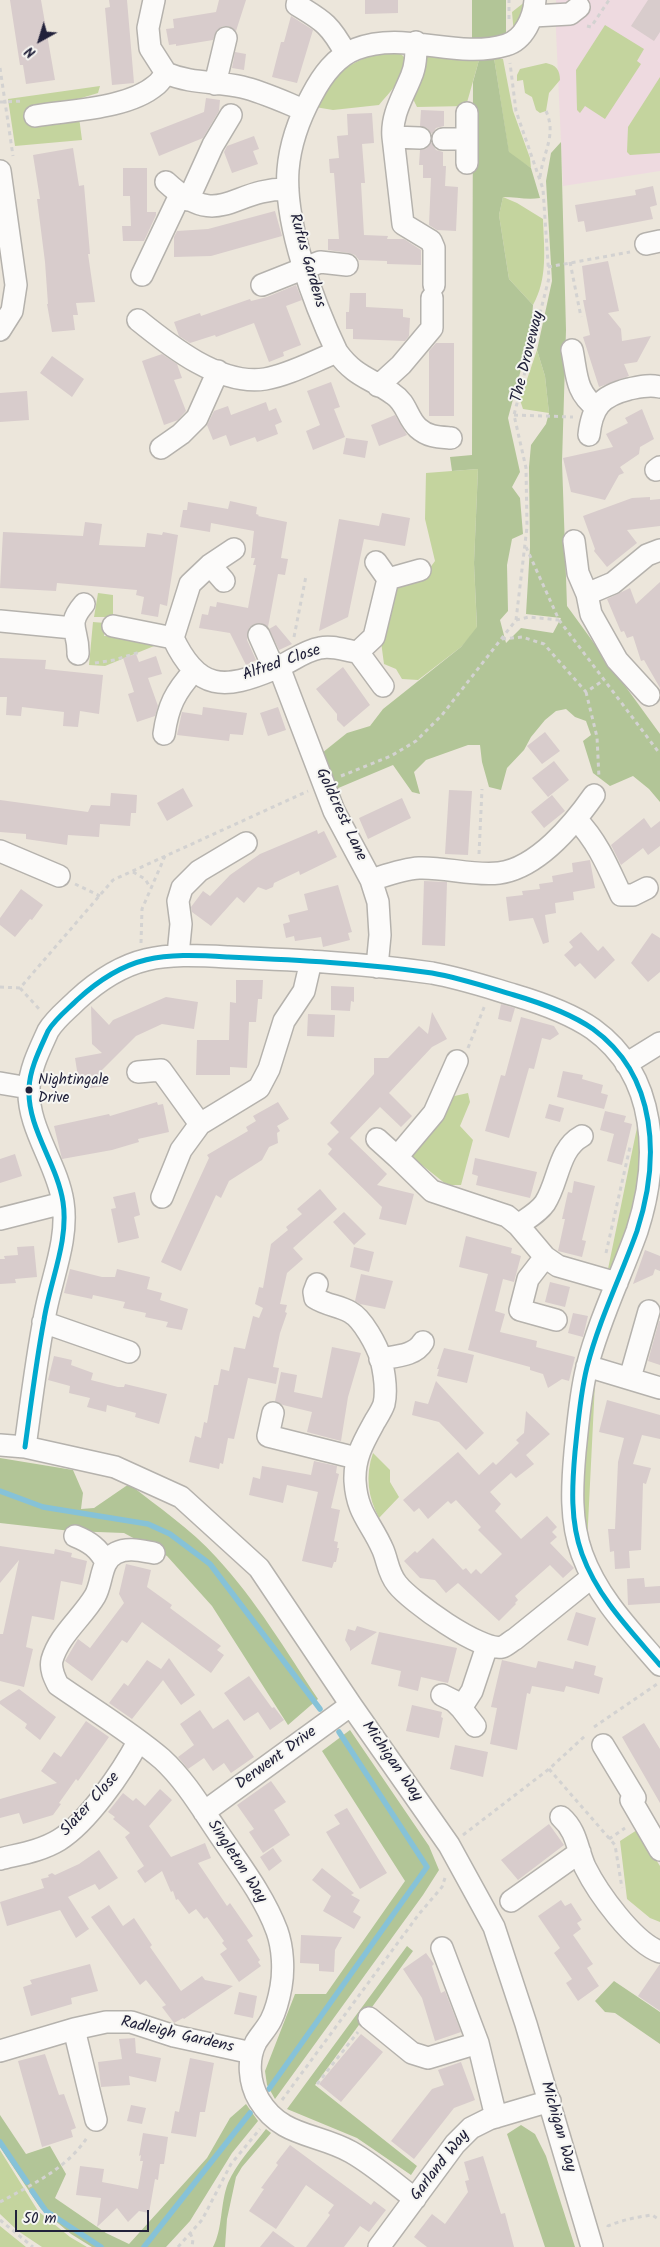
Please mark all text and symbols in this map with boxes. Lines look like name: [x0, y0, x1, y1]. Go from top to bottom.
north arrow: [15, 15, 65, 65]
text: N: [20, 40, 41, 63]
street label: Rufus Gardens: [283, 212, 329, 310]
street label: The Droveway: [508, 309, 550, 405]
street label: Alfred Close: [240, 642, 324, 686]
street label: Goldcrest Lane: [310, 766, 370, 864]
place label: Nightingale Drive: [38, 1072, 109, 1107]
marker: Nightingale Drive: [24, 1085, 34, 1095]
street label: Michigan Way: [356, 1718, 426, 1806]
street label: Derwent Drive: [233, 1723, 321, 1795]
street label: Slater Close: [57, 1769, 125, 1841]
street label: Singleton Way: [202, 1817, 270, 1907]
street label: Radleigh Gardens: [119, 2014, 235, 2058]
street label: Michigan Way: [535, 2079, 579, 2175]
street label: Garland Way: [407, 2127, 475, 2205]
scale bar: [18, 2200, 151, 2232]
text: 50 m: [23, 2207, 57, 2231]

